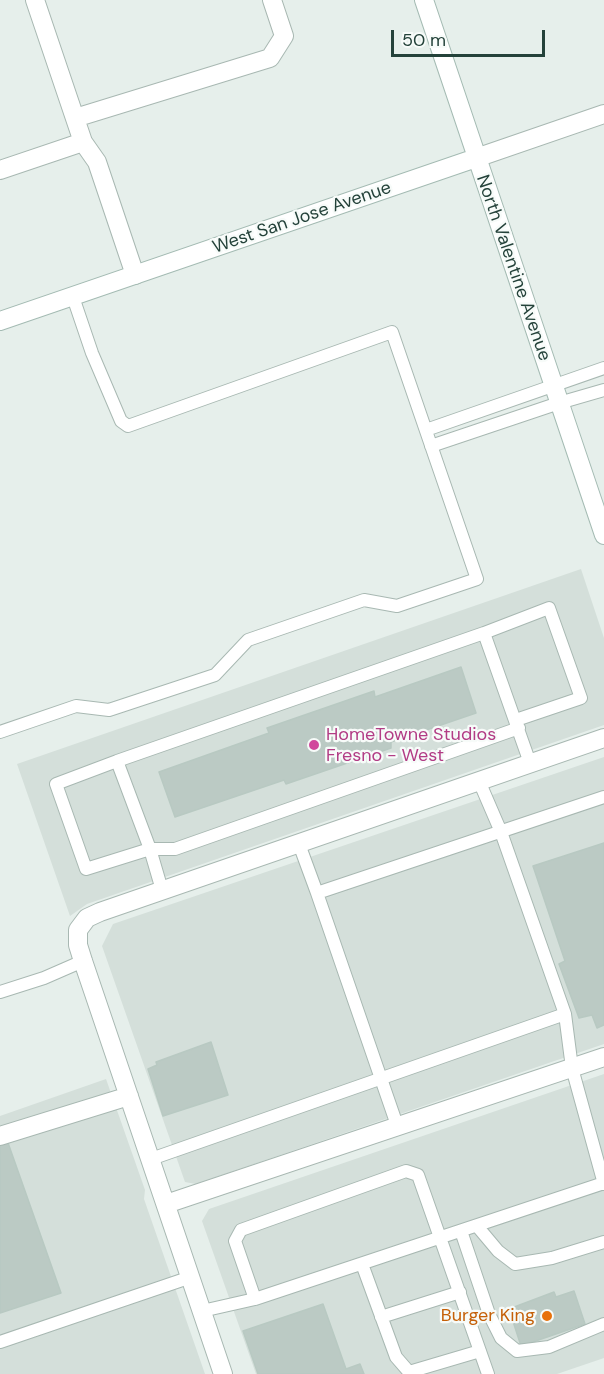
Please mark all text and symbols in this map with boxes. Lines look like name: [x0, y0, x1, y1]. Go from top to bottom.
scale bar: [394, 18, 548, 56]
text: 50 m: [402, 28, 446, 52]
street label: North Valentine Avenue: [471, 172, 555, 364]
street label: West San Jose Avenue: [210, 177, 394, 259]
place label: HomeTowne Studios Fresno - West: [326, 724, 496, 766]
marker: HomeTowne Studios Fresno - West: [307, 738, 321, 752]
place label: Burger King: [441, 1305, 535, 1327]
marker: Burger King: [540, 1309, 554, 1323]

